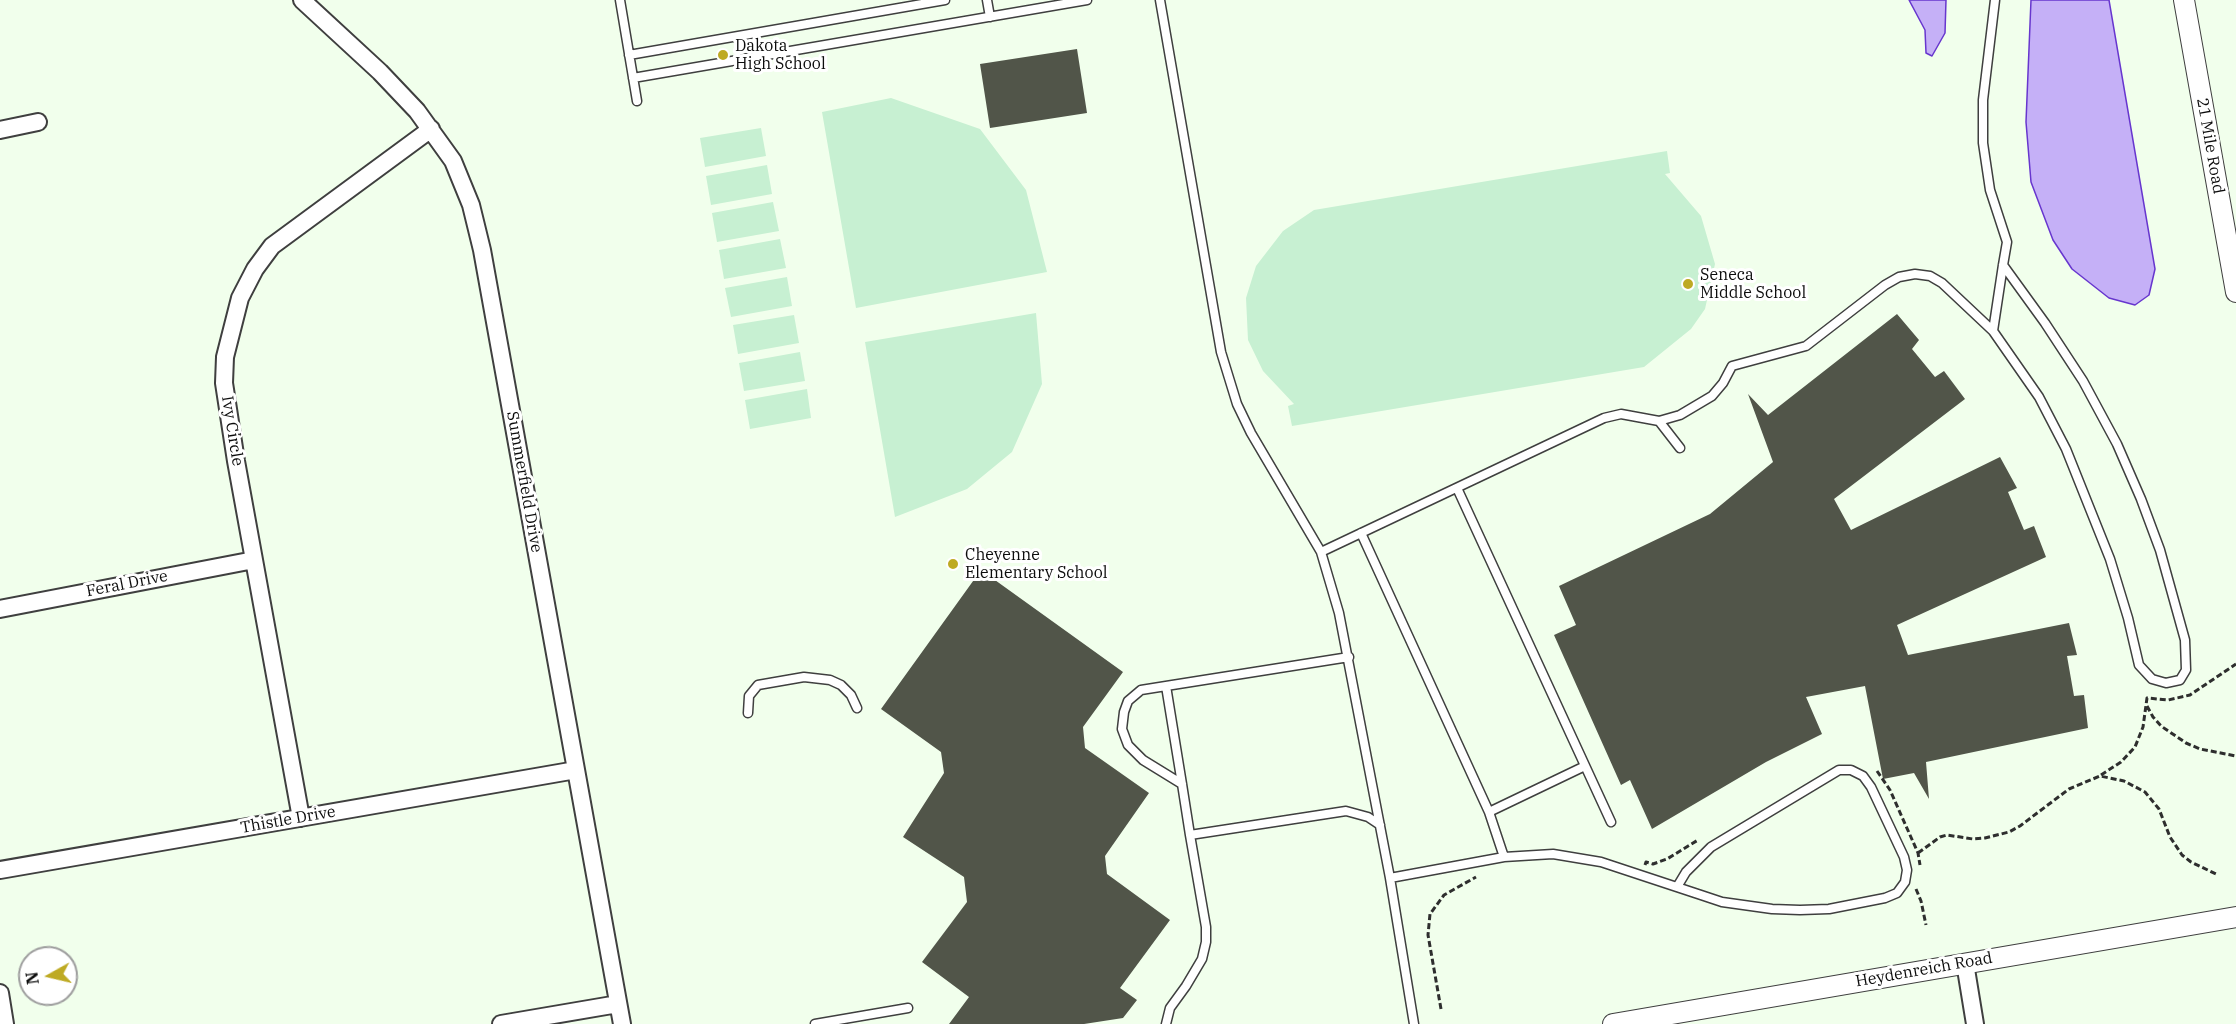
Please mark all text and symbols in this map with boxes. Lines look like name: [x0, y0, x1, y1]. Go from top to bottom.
place label: Dakota High School: [735, 36, 826, 74]
marker: Dakota High School: [716, 48, 730, 62]
street label: 21 Mile Road: [2192, 96, 2228, 196]
place label: Seneca Middle School: [1700, 265, 1806, 303]
marker: Seneca Middle School: [1681, 277, 1695, 291]
street label: Ivy Circle: [217, 394, 247, 468]
street label: Summerfield Drive: [502, 410, 546, 554]
place label: Cheyenne Elementary School: [965, 545, 1108, 583]
marker: Cheyenne Elementary School: [946, 557, 960, 571]
street label: Feral Drive: [85, 567, 169, 601]
street label: Thistle Drive: [239, 802, 337, 838]
north arrow: [18, 946, 78, 1006]
street label: Heydenreich Road: [1854, 948, 1994, 992]
text: N: [21, 971, 43, 986]

